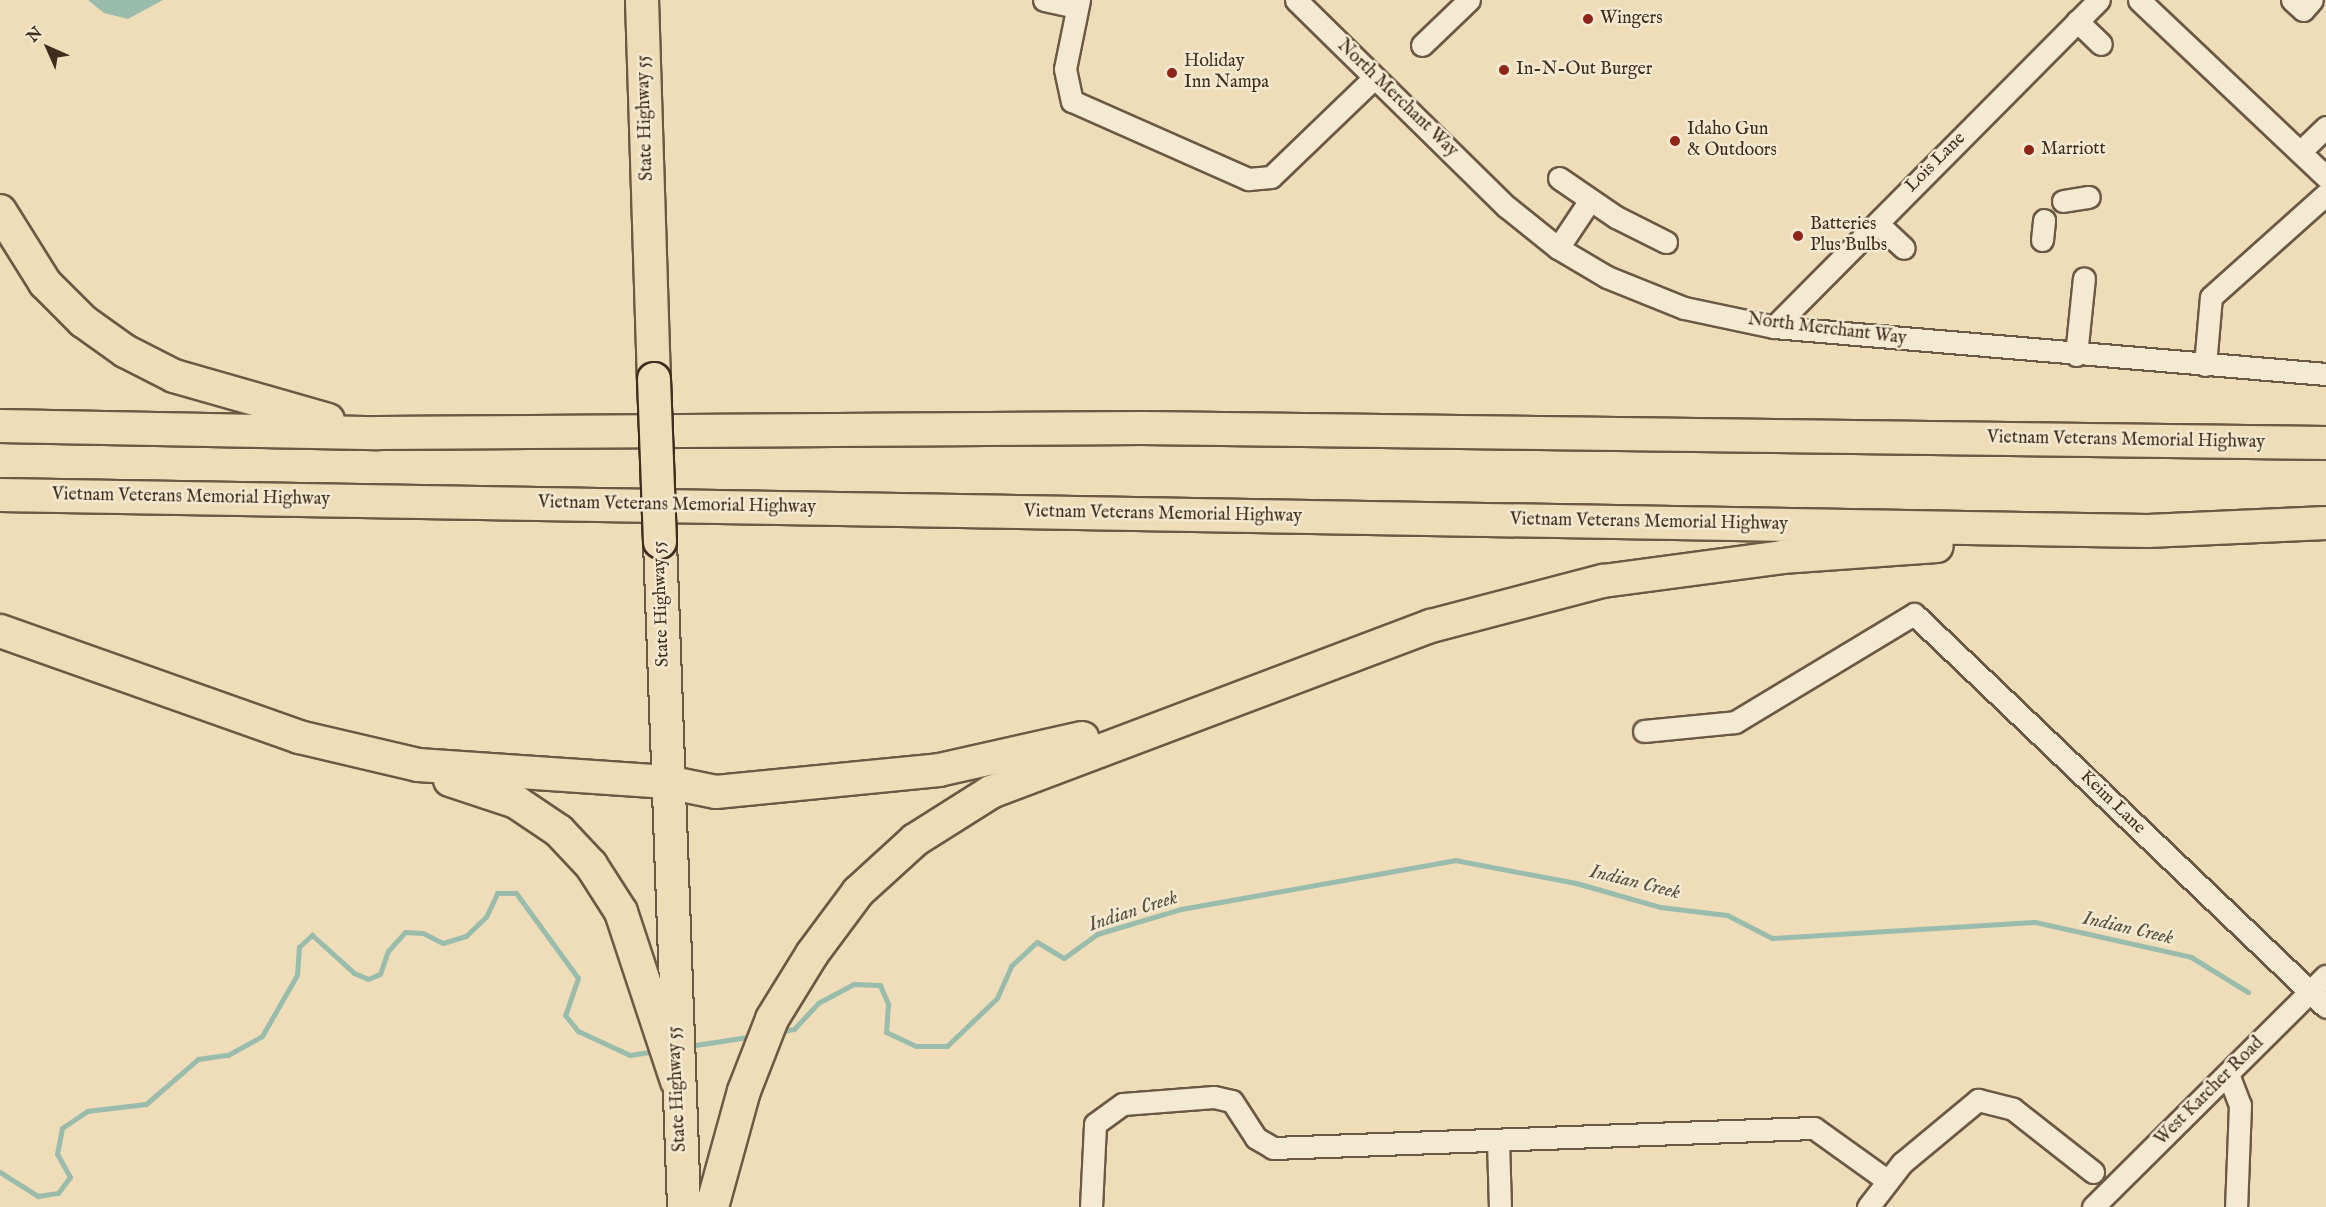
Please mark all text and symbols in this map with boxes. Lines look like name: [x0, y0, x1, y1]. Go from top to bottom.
place label: Wingers: [1600, 8, 1663, 30]
marker: Wingers: [1581, 12, 1595, 26]
north arrow: [18, 18, 78, 78]
text: N: [23, 23, 47, 47]
street label: North Merchant Way: [1332, 36, 1462, 162]
place label: Holiday Inn Nampa: [1184, 52, 1269, 94]
street label: State Highway 55: [633, 55, 659, 181]
place label: In-N-Out Burger: [1516, 59, 1652, 81]
marker: In-N-Out Burger: [1497, 63, 1511, 77]
marker: Holiday Inn Nampa: [1165, 66, 1179, 80]
place label: Idaho Gun & Outdoors: [1687, 120, 1777, 162]
street label: Lois Lane: [1901, 128, 1971, 198]
marker: Idaho Gun & Outdoors: [1668, 134, 1682, 148]
place label: Marriott: [2041, 139, 2106, 161]
marker: Marriott: [2022, 143, 2036, 157]
place label: Batteries Plus Bulbs: [1810, 215, 1887, 258]
marker: Batteries Plus Bulbs: [1791, 229, 1805, 243]
street label: North Merchant Way: [1746, 310, 1908, 350]
street label: Vietnam Veterans Memorial Highway: [1987, 428, 2265, 454]
street label: Vietnam Veterans Memorial Highway: [52, 485, 330, 511]
street label: Vietnam Veterans Memorial Highway: [538, 493, 816, 519]
street label: Vietnam Veterans Memorial Highway: [1024, 502, 1302, 528]
street label: Vietnam Veterans Memorial Highway: [1510, 510, 1788, 536]
street label: State Highway 55: [649, 541, 675, 667]
street label: Keim Lane: [2075, 767, 2149, 839]
water label: Indian Creek: [1587, 859, 1683, 905]
water label: Indian Creek: [1085, 885, 1181, 937]
water label: Indian Creek: [2080, 906, 2176, 950]
street label: State Highway 55: [664, 1025, 692, 1153]
street label: West Karcher Road: [2151, 1033, 2269, 1151]

